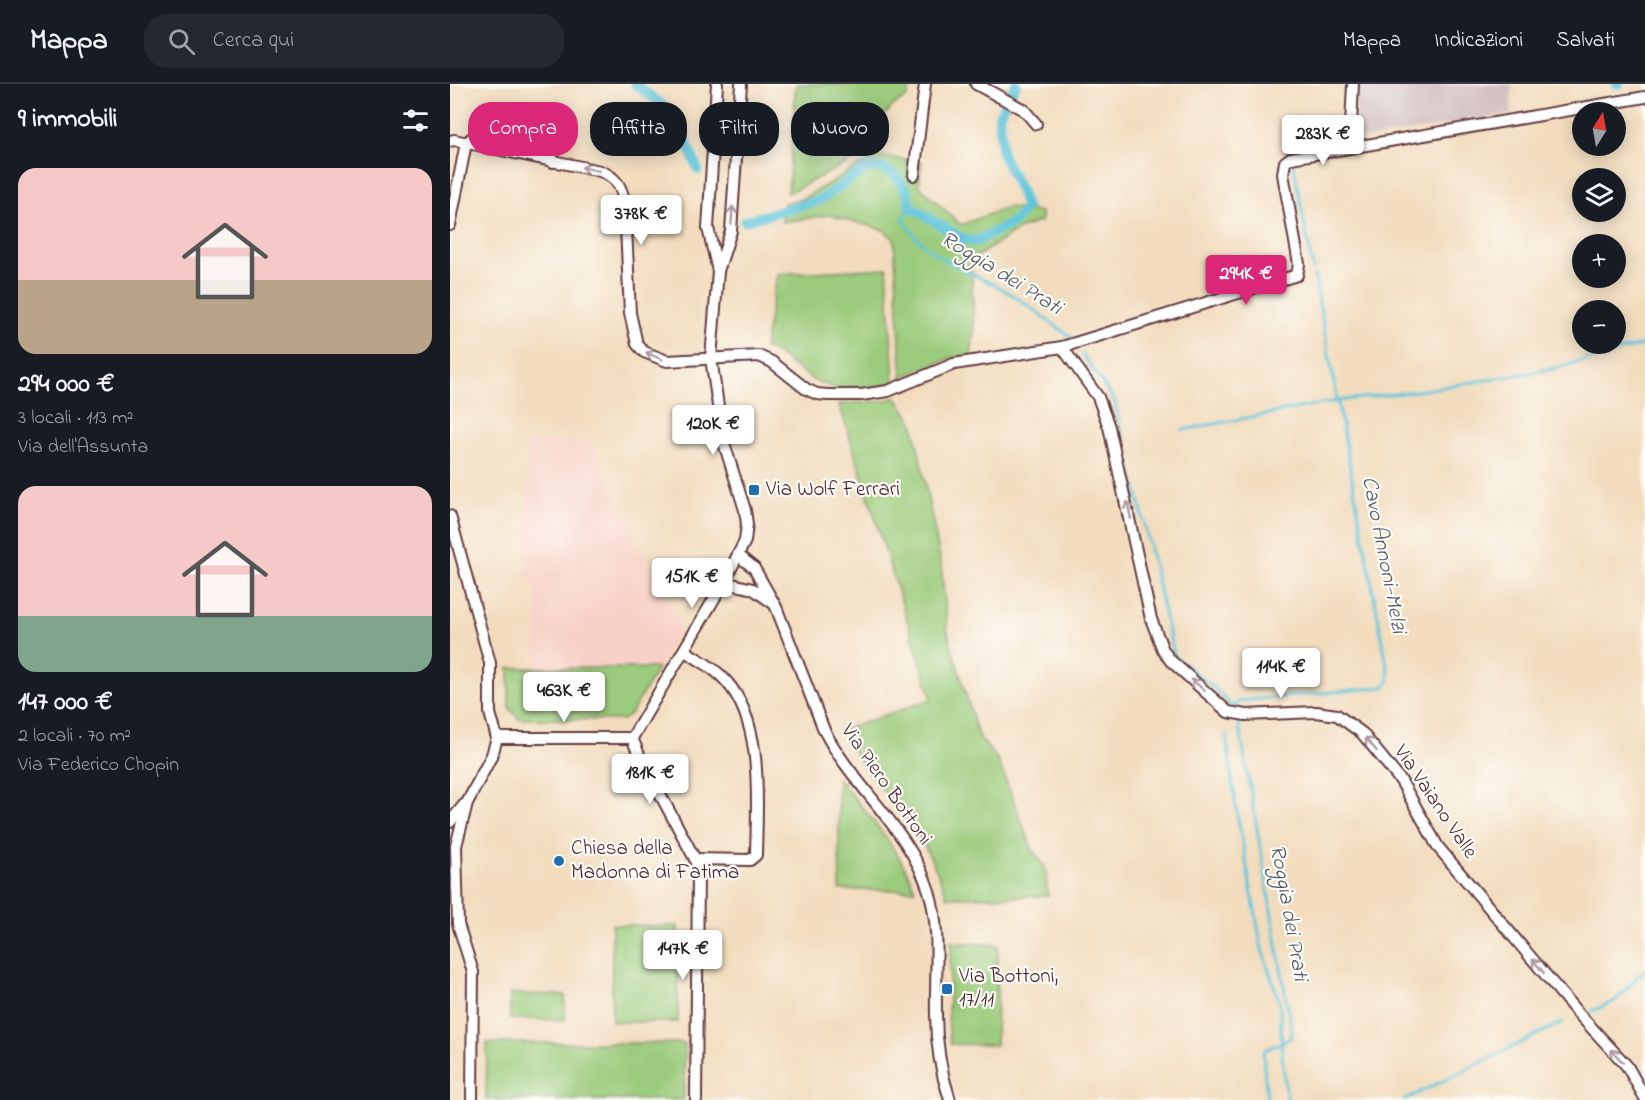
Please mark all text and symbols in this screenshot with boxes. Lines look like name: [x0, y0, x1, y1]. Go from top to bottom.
search box: [144, 14, 564, 68]
text: Mappa: [30, 21, 108, 62]
icon: search: [165, 25, 198, 58]
text: Cerca qui: [213, 25, 294, 57]
text: Mappa: [1343, 26, 1401, 56]
text: Indicazioni: [1434, 26, 1523, 56]
text: Salvati: [1556, 26, 1615, 56]
text: 9 immobili: [18, 101, 118, 139]
chip: Compra: [468, 102, 578, 156]
chip: Affitta: [590, 102, 687, 156]
chip: Filtri: [699, 102, 779, 156]
chip: Nuovo: [791, 102, 889, 156]
north arrow: [1572, 102, 1626, 156]
map controls: [1572, 102, 1626, 354]
icon: filters: [399, 104, 432, 137]
pin: 283K €: [1274, 115, 1372, 166]
text: 283K €: [1296, 120, 1350, 149]
one-way arrow: [581, 163, 601, 174]
button: layers: [1572, 168, 1626, 222]
pin: 378K €: [592, 195, 690, 246]
text: 378K €: [615, 200, 667, 229]
one-way arrow: [727, 205, 738, 225]
icon: home: [171, 207, 279, 315]
water label: Roggia dei Prati: [934, 224, 1070, 325]
button: +: [1572, 234, 1626, 288]
pin: 294K €: [1197, 255, 1295, 306]
text: 294K €: [1220, 260, 1272, 289]
button: −: [1572, 300, 1626, 354]
one-way arrow: [645, 350, 663, 361]
text: 294 000 €: [18, 366, 114, 404]
text: 3 locali · 113 m²: [18, 404, 133, 433]
pin: 120K €: [664, 405, 762, 456]
text: 120K €: [686, 410, 740, 439]
text: Via dell'Assunta: [18, 433, 148, 462]
water label: Cavo Annoni-Melzi: [1352, 474, 1414, 638]
place label: Via Wolf Ferrari: [765, 475, 900, 505]
marker: Via Wolf Ferrari: [747, 483, 761, 497]
one-way arrow: [1122, 500, 1134, 519]
icon: home: [171, 525, 279, 633]
pin: 151K €: [643, 558, 741, 609]
text: 151K €: [666, 563, 718, 592]
pin: 114K €: [1232, 648, 1330, 699]
text: 114K €: [1256, 653, 1306, 682]
pin: 463K €: [515, 672, 613, 723]
text: 463K €: [537, 677, 591, 706]
one-way arrow: [1191, 678, 1206, 692]
text: 147 000 €: [18, 684, 113, 722]
street label: Via Piero Bottoni: [832, 717, 939, 852]
text: 2 locali · 70 m²: [18, 722, 131, 751]
one-way arrow: [1364, 736, 1377, 752]
street label: Via Vaiano Valle: [1385, 738, 1485, 866]
text: Via Federico Chopin: [18, 751, 179, 780]
pin: 181K €: [601, 754, 699, 805]
text: 181K €: [626, 759, 674, 788]
place label: Chiesa della Madonna di Fatima: [571, 834, 739, 888]
water label: Roggia dei Prati: [1260, 842, 1316, 986]
marker: Chiesa della Madonna di Fatima: [552, 854, 566, 868]
pin: 147K €: [634, 930, 732, 981]
text: 147K €: [657, 935, 709, 964]
one-way arrow: [1531, 959, 1545, 974]
place label: Via Bottoni, 17/11: [958, 962, 1058, 1016]
marker: Via Bottoni, 17/11: [940, 982, 954, 996]
one-way arrow: [1610, 1048, 1624, 1063]

